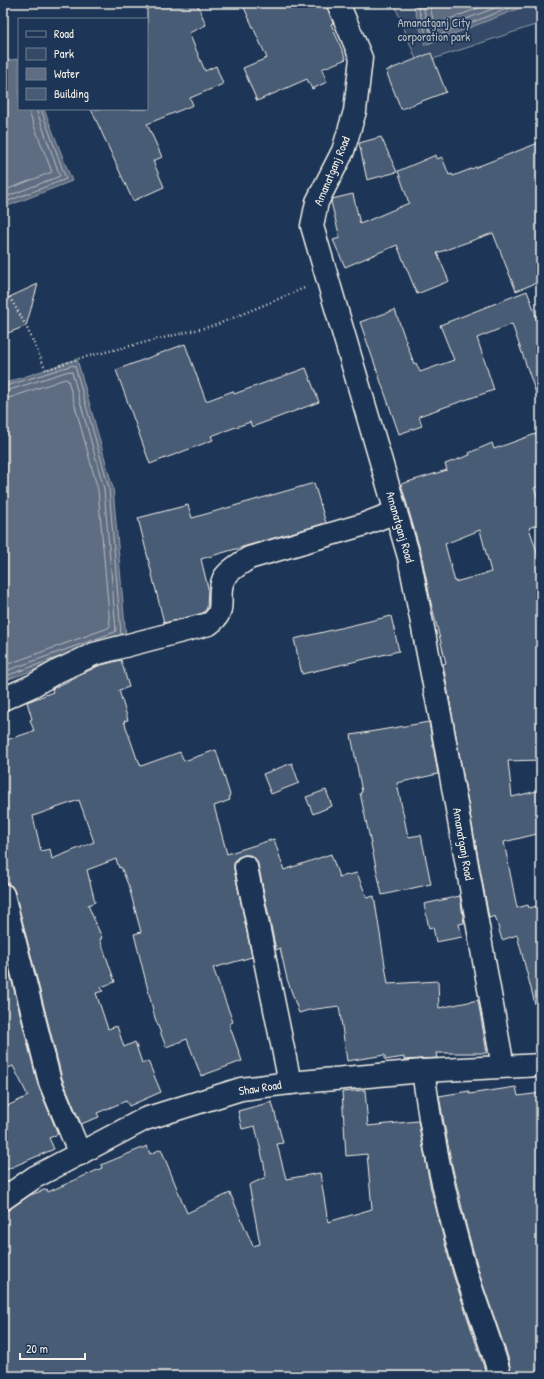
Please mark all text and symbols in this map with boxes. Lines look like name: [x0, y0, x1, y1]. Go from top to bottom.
park label: Amanatganj City corporation park: [398, 14, 470, 45]
legend: [18, 18, 148, 110]
text: Road: [54, 25, 74, 42]
text: Park: [54, 45, 74, 62]
text: Water: [54, 65, 80, 82]
text: Building: [54, 85, 89, 102]
street label: Amanatganj Road: [309, 133, 354, 208]
street label: Amanatganj Road: [382, 489, 419, 565]
street label: Amanatganj Road: [449, 806, 478, 882]
street label: Shaw Road: [237, 1076, 283, 1099]
scale bar: [20, 1335, 85, 1361]
text: 20 m: [26, 1340, 48, 1357]

